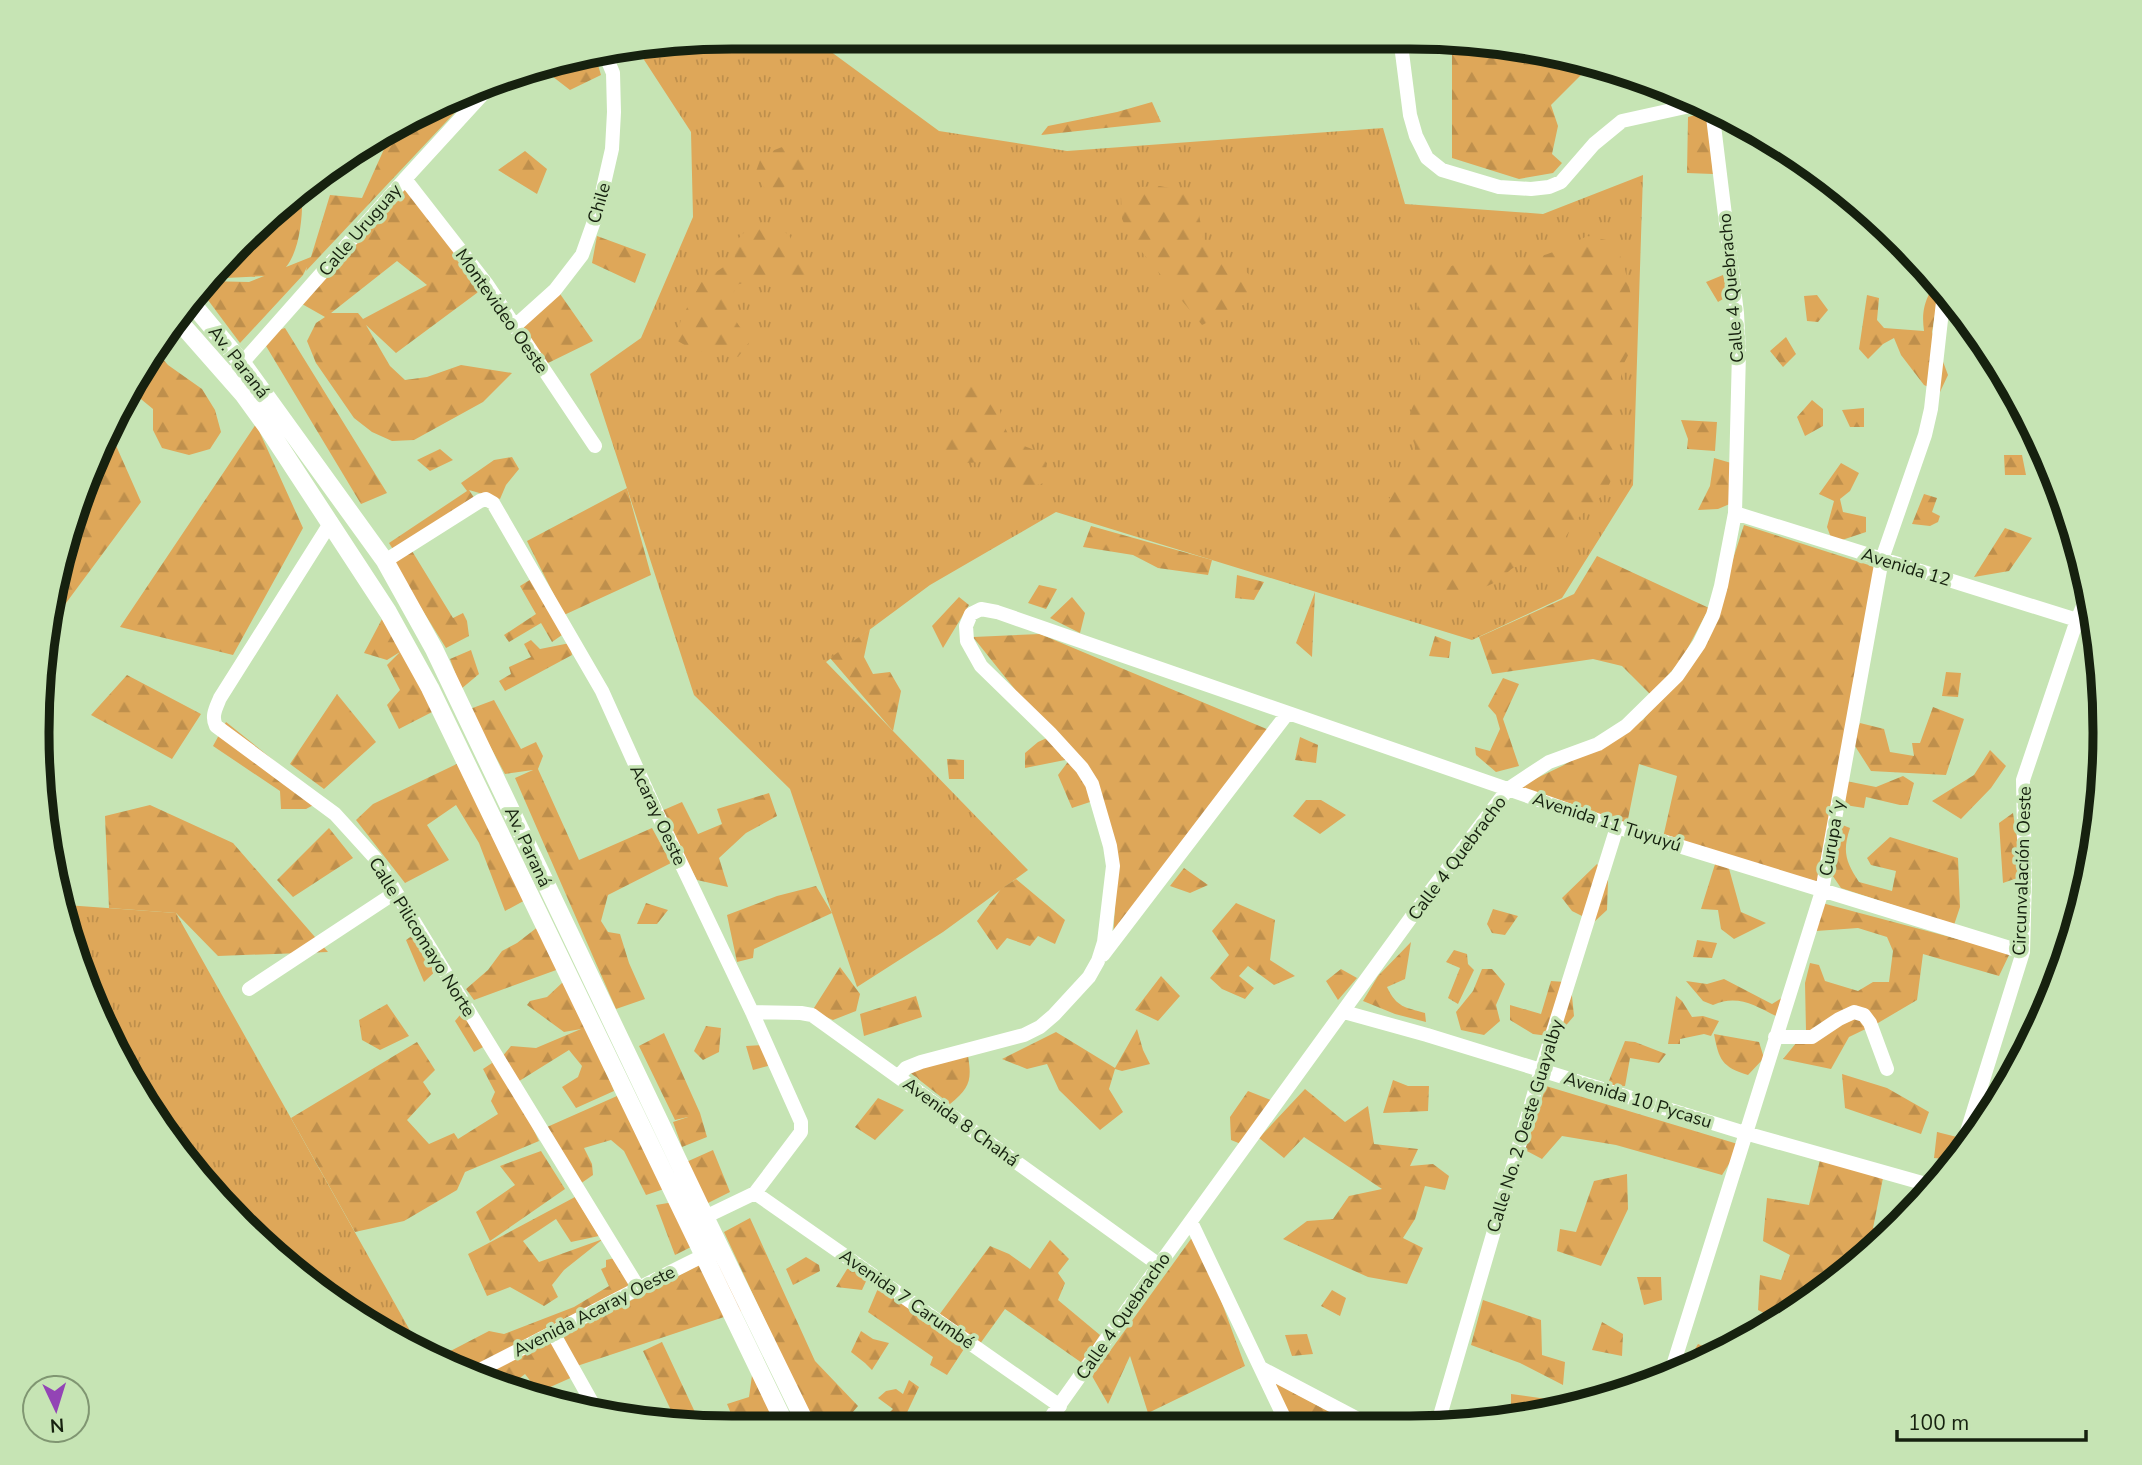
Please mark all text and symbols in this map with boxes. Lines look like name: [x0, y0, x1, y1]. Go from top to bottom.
street label: Calle Uruguay: [313, 178, 407, 281]
street label: Chile: [582, 180, 616, 226]
street label: Calle 4 Quebracho: [1713, 212, 1749, 364]
street label: Montevideo Oeste: [450, 244, 554, 378]
street label: Av. Paraná: [203, 321, 275, 403]
street label: Avenida 12: [1858, 542, 1954, 592]
street label: Acaray Oeste: [624, 761, 692, 869]
street label: Circunvalación Oeste: [2007, 786, 2037, 956]
street label: Avenida 11 Tuyuyú: [1530, 787, 1684, 857]
street label: Calle 4 Quebracho: [1402, 791, 1512, 925]
street label: Curupa´y: [1814, 797, 1851, 878]
street label: Av. Paraná: [499, 803, 557, 891]
street label: Calle Pilicomayo Norte: [363, 853, 481, 1021]
street label: Calle No. 2 Oeste Guayalby: [1481, 1016, 1569, 1236]
street label: Avenida 10 Pycasu: [1561, 1066, 1715, 1134]
street label: Avenida 8 Chahá: [898, 1072, 1024, 1172]
street label: Avenida 7 Carumbé: [835, 1244, 979, 1354]
street label: Calle 4 Quebracho: [1070, 1248, 1176, 1384]
street label: Avenida Acaray Oeste: [509, 1260, 679, 1362]
north arrow: [21, 1374, 91, 1444]
scale bar: [1897, 1398, 2086, 1442]
text: 100 m: [1908, 1409, 1969, 1437]
text: N: [49, 1411, 65, 1438]

